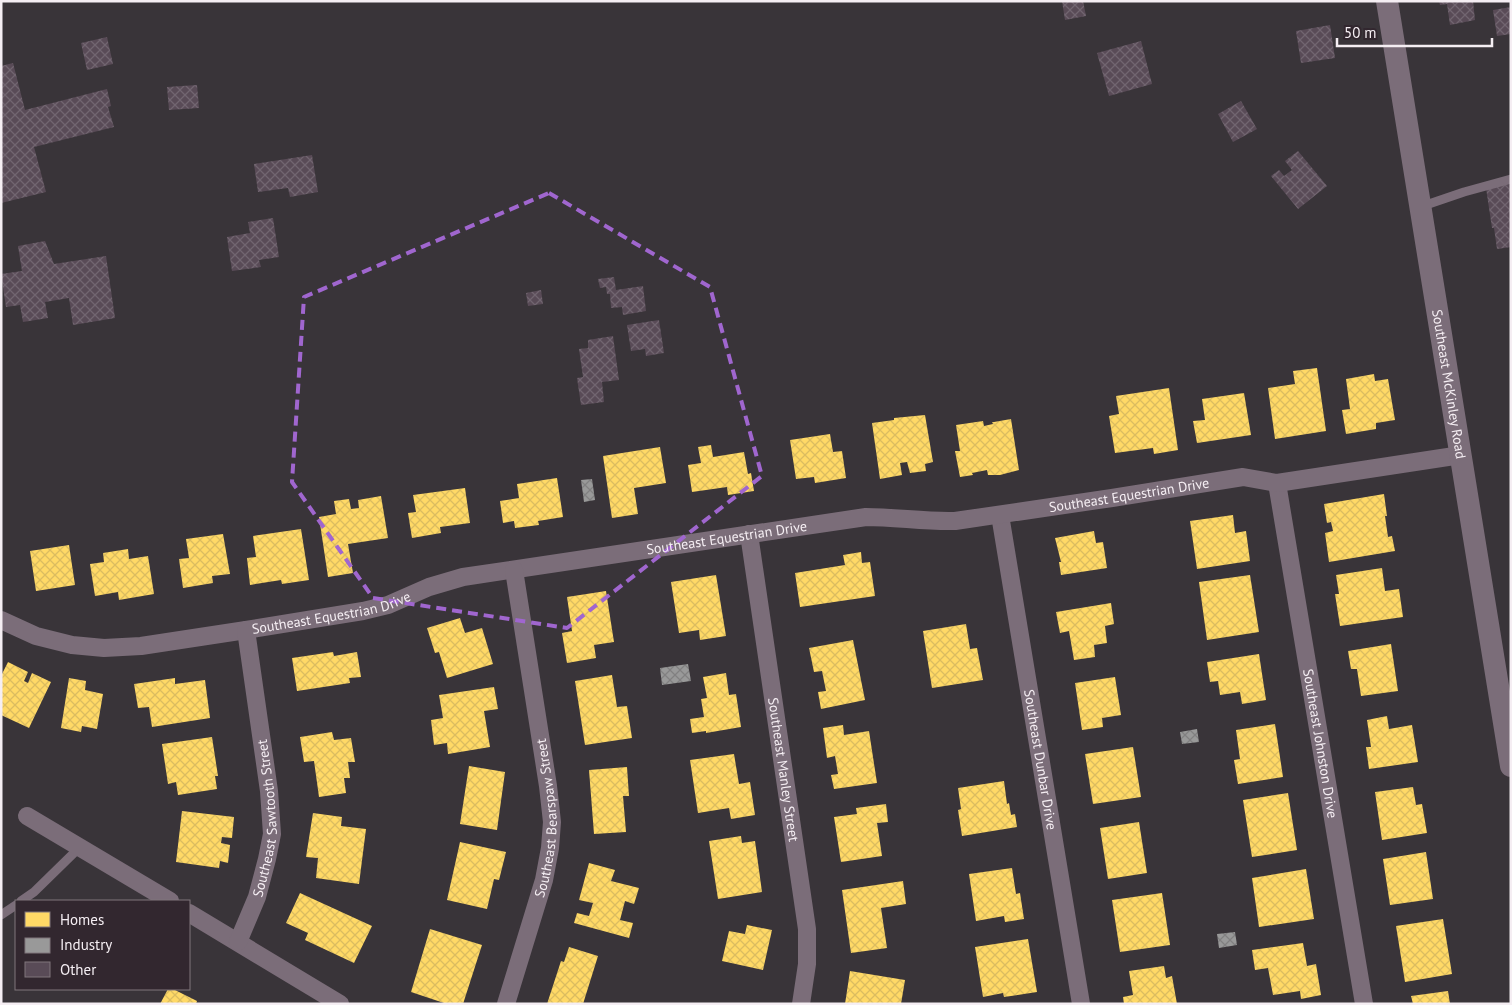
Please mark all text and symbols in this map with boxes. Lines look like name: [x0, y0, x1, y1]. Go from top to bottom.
scale bar: [1337, 15, 1492, 47]
text: 50 m: [1344, 23, 1377, 42]
street label: Southeast McKinley Road: [1428, 308, 1470, 460]
street label: Southeast Equestrian Drive: [1048, 474, 1211, 516]
street label: Southeast Equestrian Drive: [645, 517, 808, 559]
street label: Southeast Equestrian Drive: [250, 587, 413, 638]
street label: Southeast Johnston Drive: [1299, 667, 1342, 819]
street label: Southeast Dunbar Drive: [1020, 688, 1061, 831]
street label: Southeast Manley Street: [764, 696, 803, 843]
street label: Southeast Bearspaw Street: [530, 737, 561, 900]
street label: Southeast Sawtooth Street: [248, 738, 281, 899]
legend: [15, 900, 190, 990]
text: Homes: [60, 910, 104, 929]
text: Industry: [60, 935, 112, 954]
text: Other: [60, 960, 96, 979]

